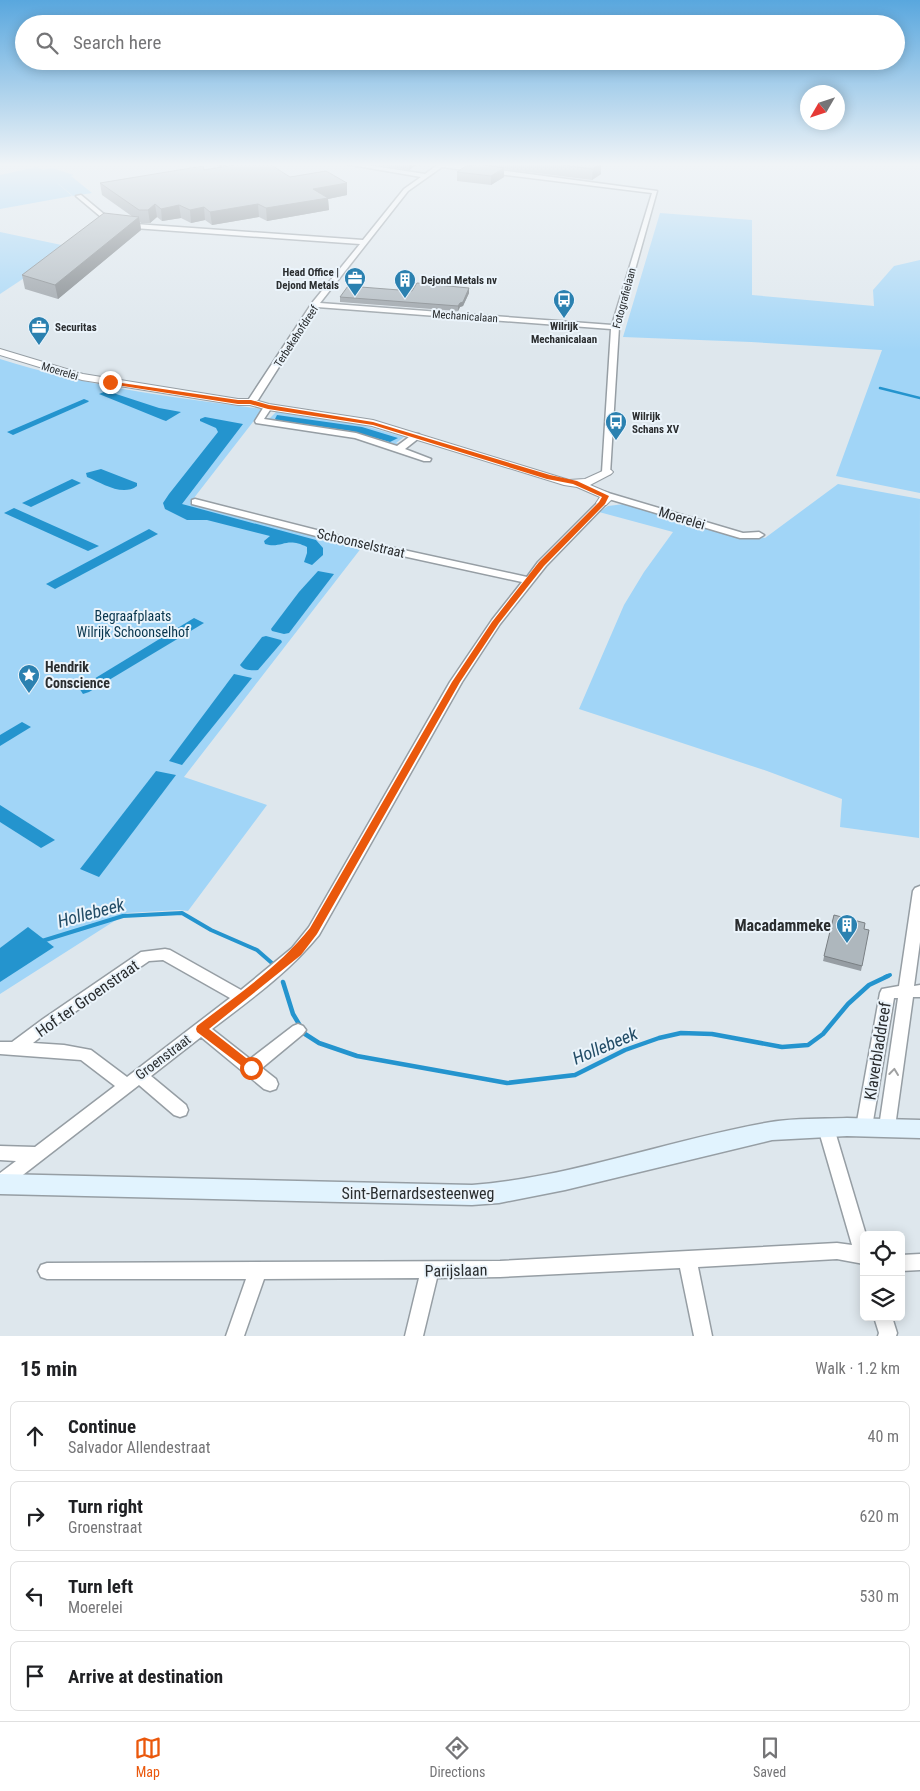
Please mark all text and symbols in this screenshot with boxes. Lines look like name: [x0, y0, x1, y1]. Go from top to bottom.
search box: [15, 15, 905, 70]
icon: search: [33, 29, 61, 57]
text: Search here: [73, 31, 161, 54]
north arrow: [800, 85, 845, 130]
place label: Head Office | Dejond Metals: [276, 266, 339, 292]
office icon: Head Office | Dejond Metals: [343, 266, 367, 297]
street label: Fotografielaan: [610, 266, 639, 330]
building icon: Dejond Metals nv: [393, 268, 417, 299]
place label: Dejond Metals nv: [421, 274, 497, 287]
bus stop icon: Wilrijk Mechanicalaan: [552, 288, 576, 319]
street label: Terbekehofdreef: [272, 303, 321, 370]
street label: Mechanicalaan: [432, 308, 498, 325]
office icon: Securitas: [27, 315, 51, 346]
place label: Wilrijk Mechanicalaan: [531, 320, 597, 346]
place label: Securitas: [55, 321, 97, 334]
street label: Moerelei: [40, 360, 80, 383]
route end: [99, 371, 122, 394]
bus stop icon: Wilrijk Schans XV: [604, 410, 628, 441]
place label: Wilrijk Schans XV: [632, 410, 680, 436]
street label: Moerelei: [657, 503, 707, 533]
street label: Schoonselstraat: [316, 525, 406, 561]
park label: Begraafplaats Wilrijk Schoonselhof: [77, 608, 190, 640]
place label: Hendrik Conscience: [45, 659, 110, 691]
place icon: Hendrik Conscience: [17, 663, 41, 694]
water label: Hollebeek: [55, 893, 128, 932]
building icon: Macadammeke: [835, 913, 859, 944]
place label: Macadammeke: [734, 916, 831, 935]
street label: Hof ter Groenstraat: [32, 956, 143, 1041]
street label: Klaverbladdreef: [860, 1001, 895, 1101]
water label: Hollebeek: [569, 1022, 642, 1069]
street label: Groenstraat: [132, 1031, 194, 1083]
route start: [240, 1057, 263, 1080]
one-way arrow: [889, 1068, 899, 1076]
street label: Sint-Bernardsesteenweg: [342, 1184, 494, 1203]
map controls: [860, 1231, 905, 1321]
button: locate: [860, 1231, 905, 1276]
street label: Parijslaan: [425, 1260, 487, 1281]
button: layers: [860, 1276, 905, 1321]
text: 15 min: [20, 1357, 77, 1381]
text: Walk · 1.2 km: [815, 1359, 900, 1378]
text: Continue: [68, 1415, 136, 1438]
icon: ahead: [21, 1422, 49, 1450]
text: 40 m: [867, 1427, 899, 1446]
text: Salvador Allendestraat: [68, 1438, 210, 1457]
text: Turn right: [68, 1495, 143, 1518]
icon: right: [21, 1502, 49, 1530]
text: 620 m: [860, 1507, 899, 1526]
text: Groenstraat: [68, 1518, 142, 1537]
text: Turn left: [68, 1575, 133, 1598]
icon: left: [21, 1582, 49, 1610]
text: 530 m: [860, 1587, 899, 1606]
text: Moerelei: [68, 1598, 123, 1617]
icon: arrive: [21, 1662, 49, 1690]
text: Arrive at destination: [68, 1665, 223, 1688]
tab: Map: [134, 1734, 162, 1780]
tab: Directions: [429, 1734, 485, 1780]
tab: Saved: [753, 1734, 786, 1780]

